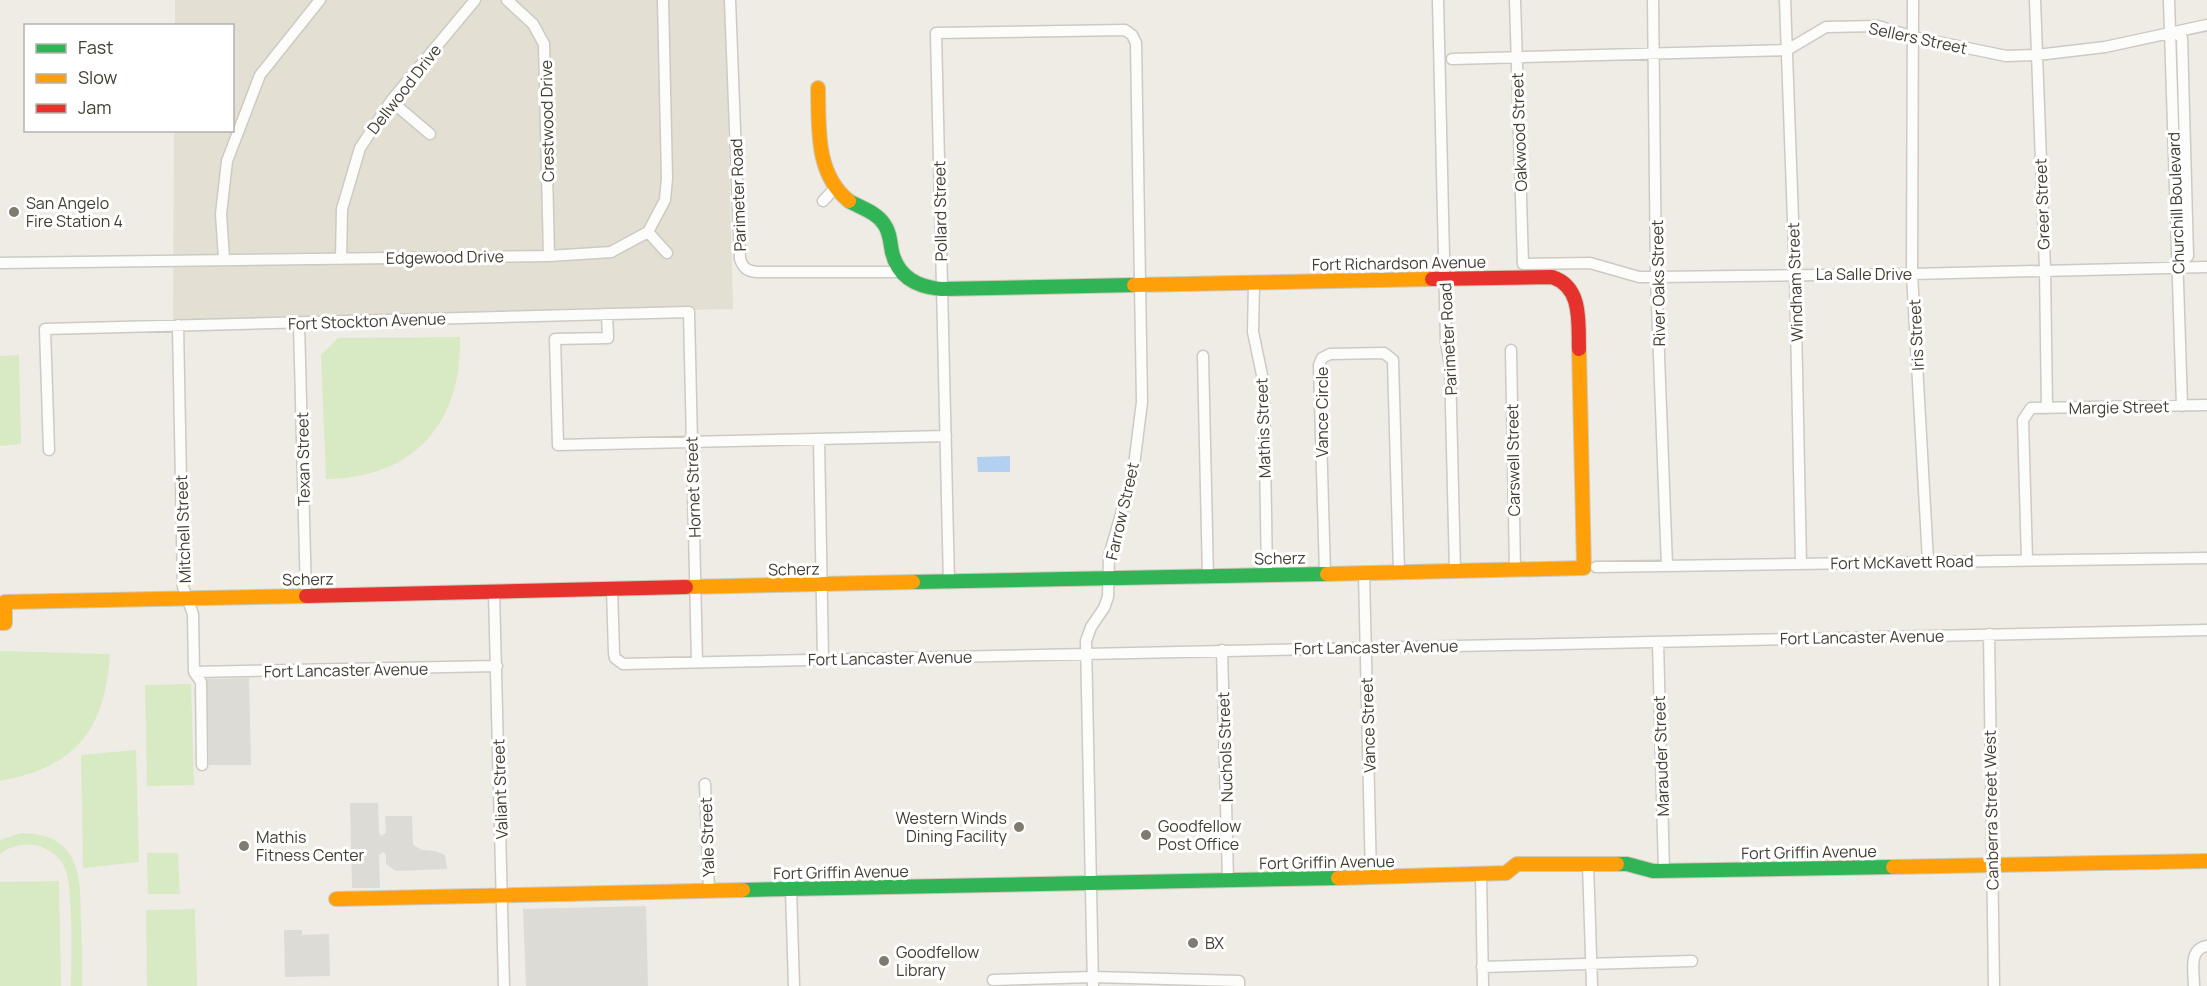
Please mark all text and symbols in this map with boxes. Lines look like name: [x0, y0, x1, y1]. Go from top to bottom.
street label: Sellers Street: [1867, 17, 1969, 59]
legend: [24, 24, 234, 132]
text: Fast: [78, 35, 113, 59]
street label: Dellwood Drive: [362, 39, 446, 139]
street label: Crestwood Drive: [535, 60, 559, 182]
text: Slow: [78, 65, 118, 89]
street label: Oakwood Street: [1506, 72, 1532, 192]
text: Jam: [78, 95, 112, 119]
street label: Churchill Boulevard: [2163, 132, 2189, 274]
street label: Parimeter Road: [725, 138, 751, 252]
street label: Greer Street: [2029, 158, 2055, 250]
street label: Pollard Street: [928, 160, 952, 262]
place label: San Angelo Fire Station 4: [26, 192, 123, 232]
marker: San Angelo Fire Station 4: [7, 205, 21, 219]
street label: River Oaks Street: [1646, 219, 1670, 347]
street label: Windham Street: [1782, 222, 1808, 342]
street label: Edgewood Drive: [386, 245, 504, 269]
street label: Fort Richardson Avenue: [1312, 250, 1486, 276]
street label: La Salle Drive: [1816, 263, 1912, 285]
street label: Parimeter Road: [1434, 282, 1462, 396]
street label: Iris Street: [1903, 299, 1929, 371]
street label: Fort Stockton Avenue: [288, 307, 446, 335]
street label: Vance Circle: [1311, 367, 1333, 457]
street label: Mathis Street: [1250, 377, 1276, 479]
street label: Margie Street: [2069, 395, 2169, 419]
street label: Carswell Street: [1501, 403, 1525, 517]
street label: Texan Street: [291, 412, 315, 506]
street label: Hornet Street: [680, 436, 706, 538]
street label: Farrow Street: [1100, 460, 1144, 562]
street label: Mitchell Street: [170, 474, 196, 584]
street label: Scherz: [1254, 547, 1306, 569]
street label: Fort McKavett Road: [1830, 550, 1974, 574]
street label: Scherz: [768, 558, 820, 580]
street label: Scherz: [282, 568, 334, 590]
street label: Fort Lancaster Avenue: [1780, 625, 1944, 649]
street label: Fort Lancaster Avenue: [1294, 635, 1458, 659]
street label: Fort Lancaster Avenue: [808, 646, 972, 670]
street label: Fort Lancaster Avenue: [264, 658, 428, 682]
street label: Vance Street: [1355, 677, 1381, 773]
street label: Nuchols Street: [1212, 691, 1238, 803]
street label: Marauder Street: [1648, 695, 1674, 817]
street label: Canberra Street West: [1979, 730, 2003, 890]
street label: Valiant Street: [487, 738, 513, 840]
street label: Yale Street: [695, 797, 719, 877]
place label: Western Winds Dining Facility: [896, 807, 1008, 847]
place label: Goodfellow Post Office: [1158, 815, 1241, 855]
marker: Western Winds Dining Facility: [1012, 820, 1026, 834]
place label: Mathis Fitness Center: [256, 826, 365, 866]
marker: Goodfellow Post Office: [1139, 828, 1153, 842]
marker: Mathis Fitness Center: [237, 839, 251, 853]
street label: Fort Griffin Avenue: [1741, 840, 1877, 864]
street label: Fort Griffin Avenue: [1259, 850, 1395, 874]
street label: Fort Griffin Avenue: [773, 860, 909, 884]
place label: BX: [1205, 932, 1224, 954]
marker: BX: [1186, 936, 1200, 950]
place label: Goodfellow Library: [896, 941, 979, 981]
marker: Goodfellow Library: [877, 954, 891, 968]

